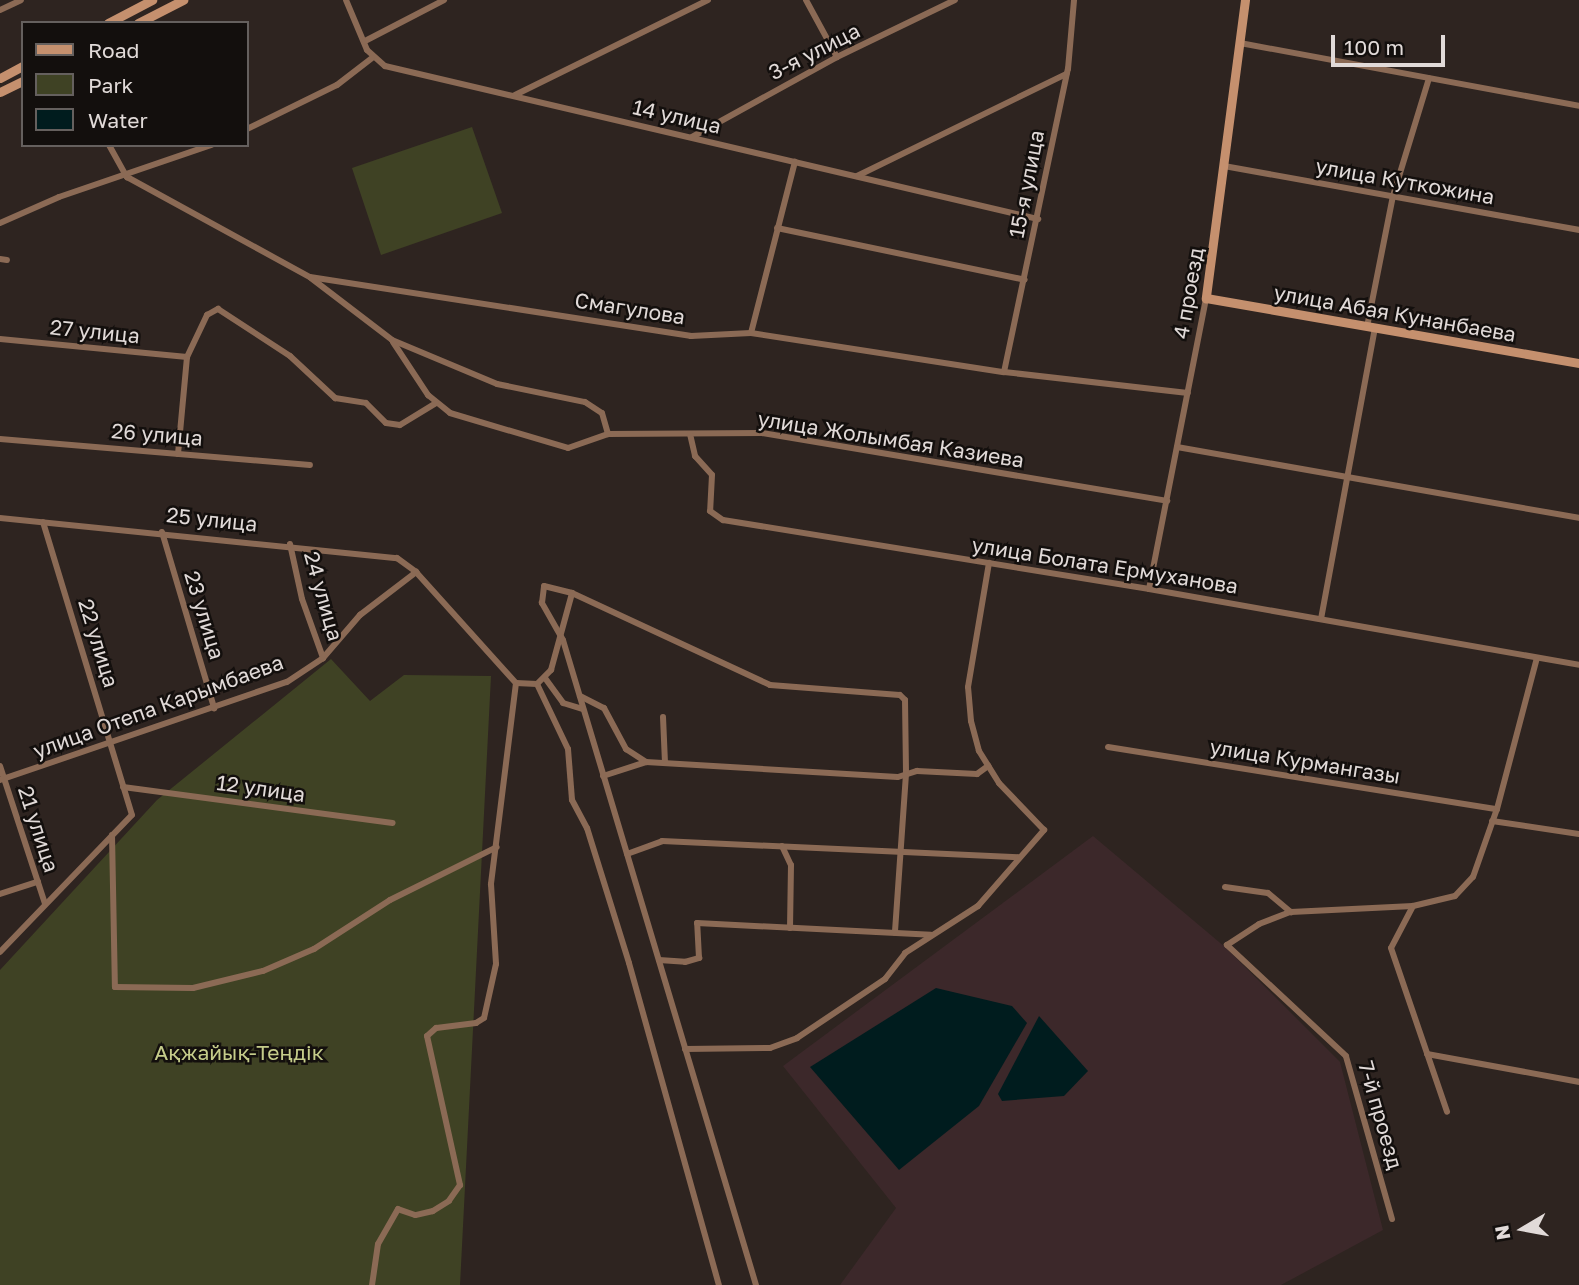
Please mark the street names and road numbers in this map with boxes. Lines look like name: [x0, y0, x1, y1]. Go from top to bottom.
street label: 3-я улица: [764, 17, 864, 85]
street label: 14 улица: [630, 94, 724, 138]
street label: 15-я улица: [1003, 128, 1049, 240]
street label: улица Куткожина: [1314, 153, 1496, 209]
street label: 4 проезд: [1168, 245, 1208, 341]
street label: улица Абая Кунанбаева: [1272, 279, 1518, 347]
street label: Смагулова: [573, 287, 687, 329]
street label: 27 улица: [49, 314, 141, 348]
street label: улица Жолымбая Казиева: [756, 405, 1026, 473]
street label: 26 улица: [110, 417, 204, 451]
street label: 25 улица: [165, 502, 259, 536]
street label: улица Болата Ермуханова: [970, 531, 1240, 599]
street label: 24 улица: [299, 548, 349, 644]
street label: 23 улица: [180, 568, 230, 662]
street label: 22 улица: [74, 596, 124, 690]
street label: улица Отепа Карымбаева: [30, 649, 286, 763]
street label: улица Курмангазы: [1208, 733, 1402, 789]
street label: 12 улица: [215, 769, 307, 807]
street label: 21 улица: [13, 783, 65, 875]
street label: 7-й проезд: [1354, 1058, 1408, 1172]

